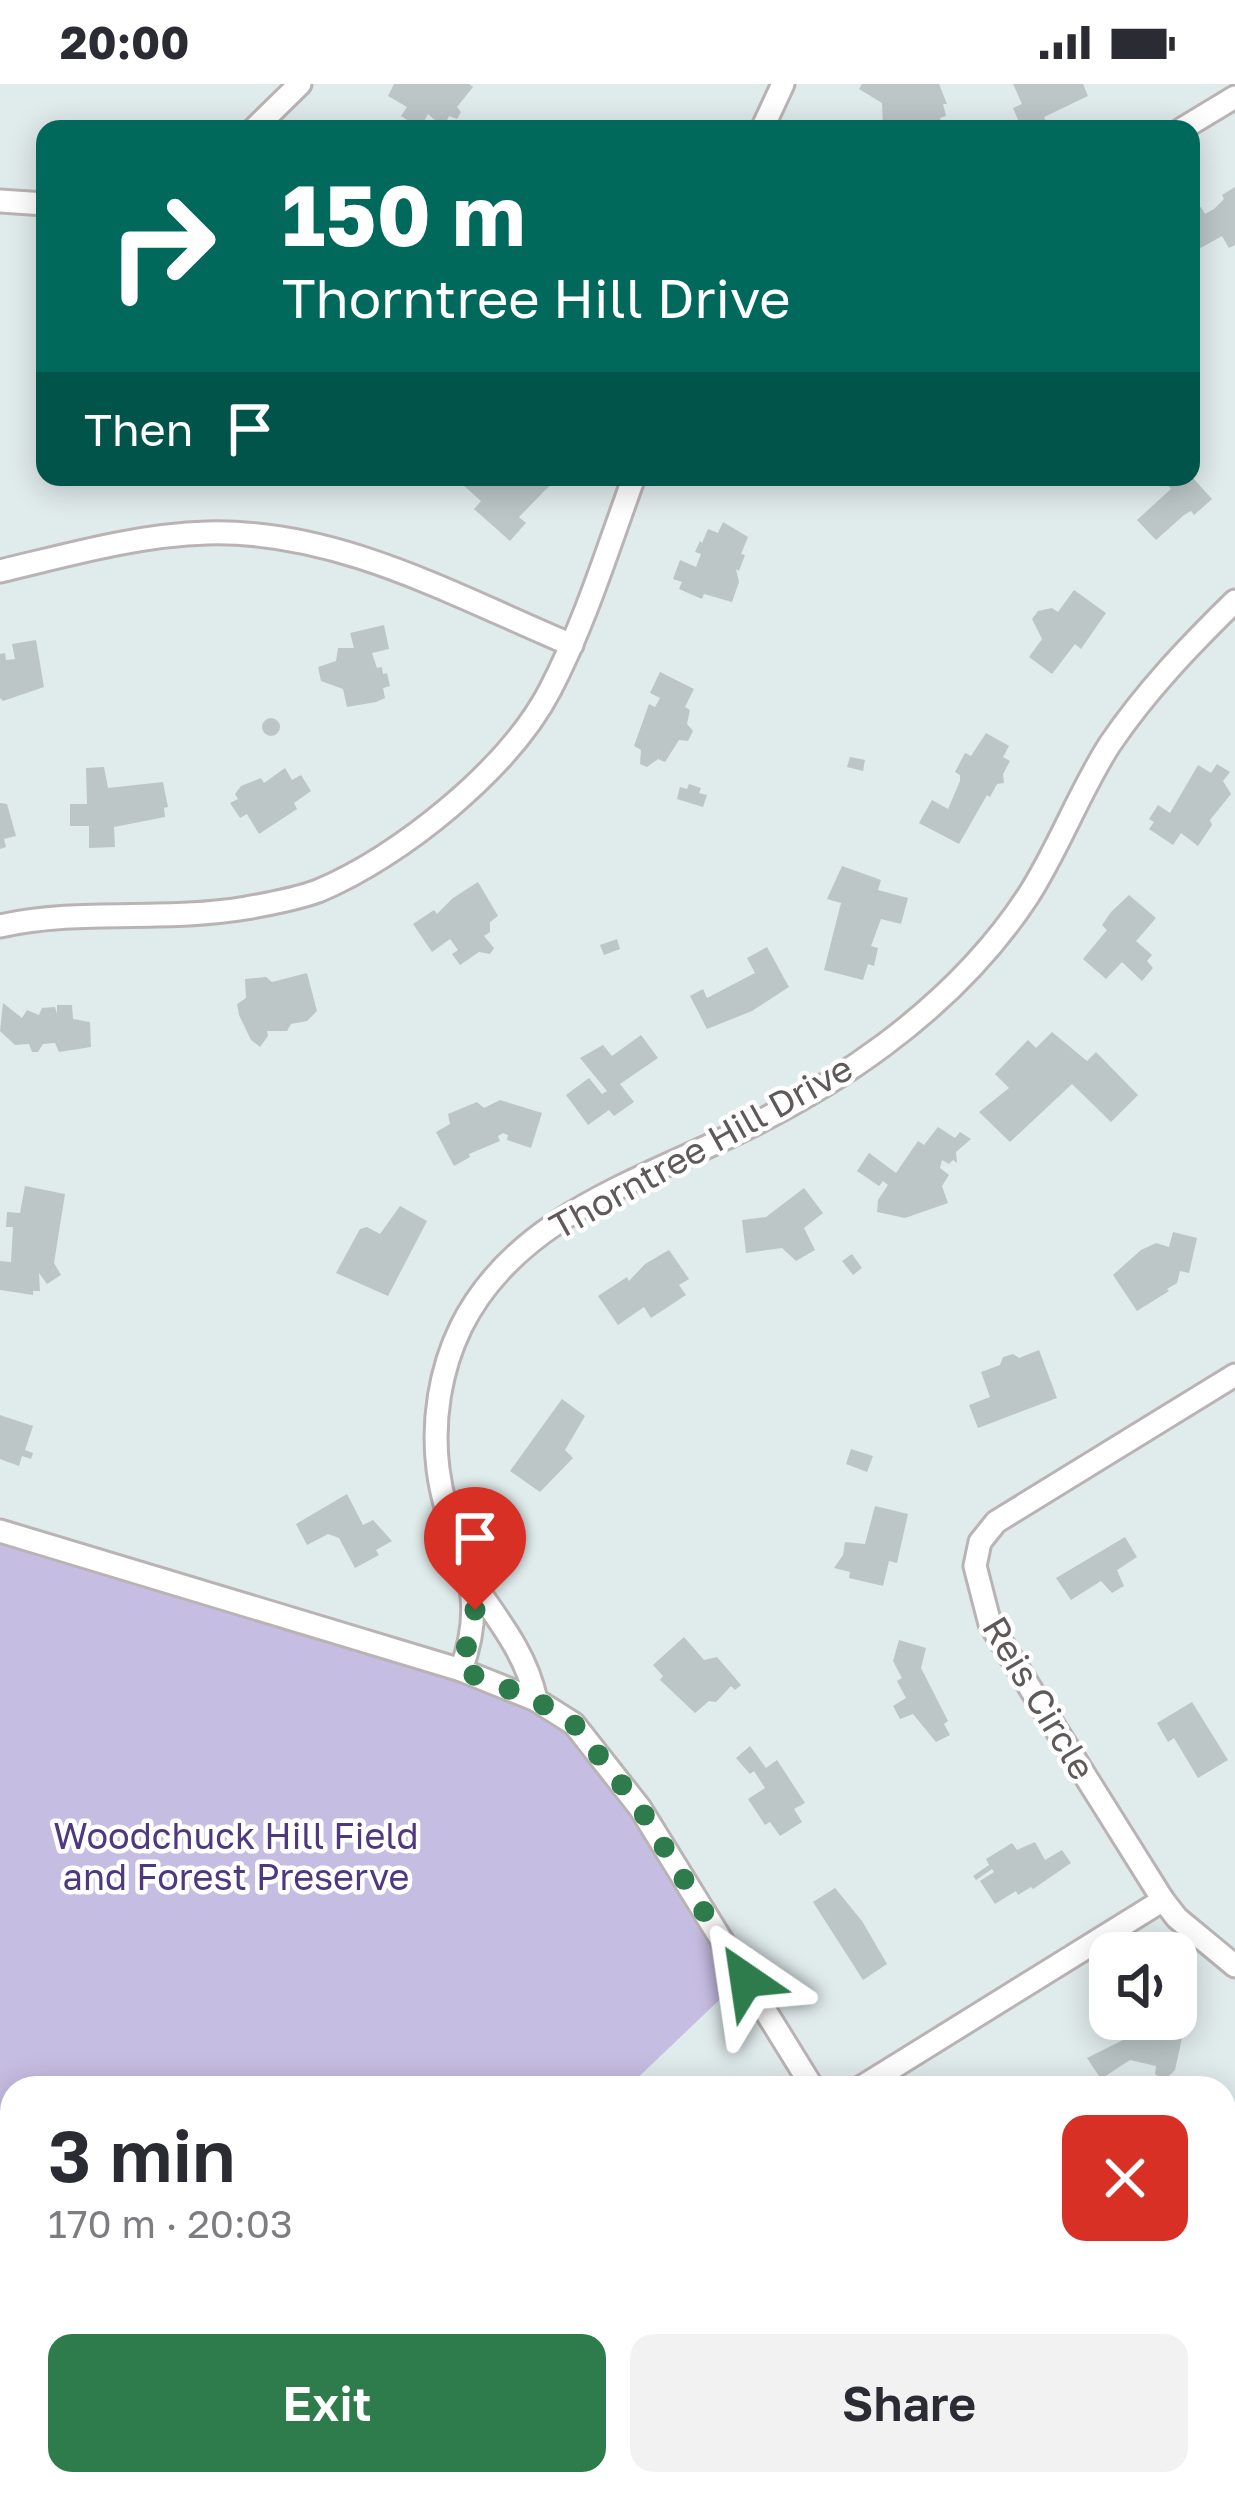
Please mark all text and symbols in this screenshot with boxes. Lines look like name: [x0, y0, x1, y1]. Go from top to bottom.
text: 20:00: [60, 15, 190, 69]
text: 150 m: [282, 164, 526, 264]
icon: right: [84, 168, 240, 324]
text: Thorntree Hill Drive: [282, 265, 790, 330]
icon: arrive: [217, 396, 283, 462]
text: Then: [84, 402, 193, 456]
street label: Thorntree Hill Drive: [542, 1046, 859, 1248]
pin: [424, 1487, 526, 1610]
icon: arrive: [442, 1505, 508, 1571]
street label: Reis Circle: [974, 1609, 1105, 1787]
park label: Woodchuck Hill Field and Forest Preserve: [53, 1814, 419, 1898]
position arrow: [683, 1917, 809, 2043]
map controls: [1089, 1932, 1197, 2040]
button: sound: [1089, 1932, 1197, 2040]
text: 3 min: [48, 2111, 236, 2198]
button: close: [1062, 2115, 1188, 2241]
text: 170 m · 20:03: [48, 2200, 293, 2247]
button: Exit: [48, 2334, 606, 2472]
button: Share: [630, 2334, 1188, 2472]

